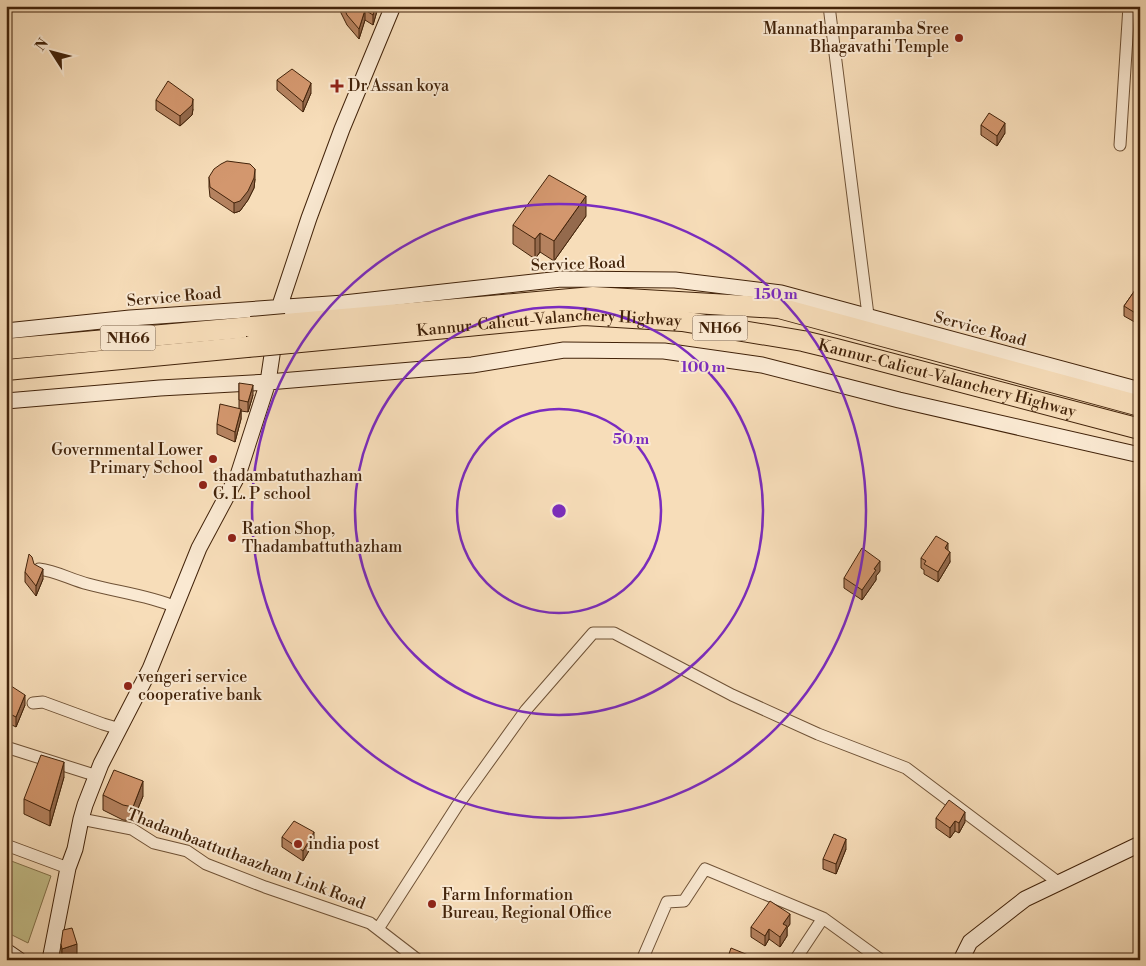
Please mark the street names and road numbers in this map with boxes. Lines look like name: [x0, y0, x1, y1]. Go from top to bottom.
street label: Service Road: [530, 252, 626, 276]
street label: Service Road: [126, 283, 222, 311]
street label: Kannur-Calicut-Valanchery Highway: [415, 305, 682, 341]
street label: Service Road: [932, 307, 1028, 351]
road number: NH66: [692, 316, 748, 340]
road number: NH66: [100, 326, 156, 350]
street label: Kannur-Calicut-Valanchery Highway: [816, 335, 1079, 422]
street label: Thadambaattuthaazham Link Road: [124, 804, 368, 914]

